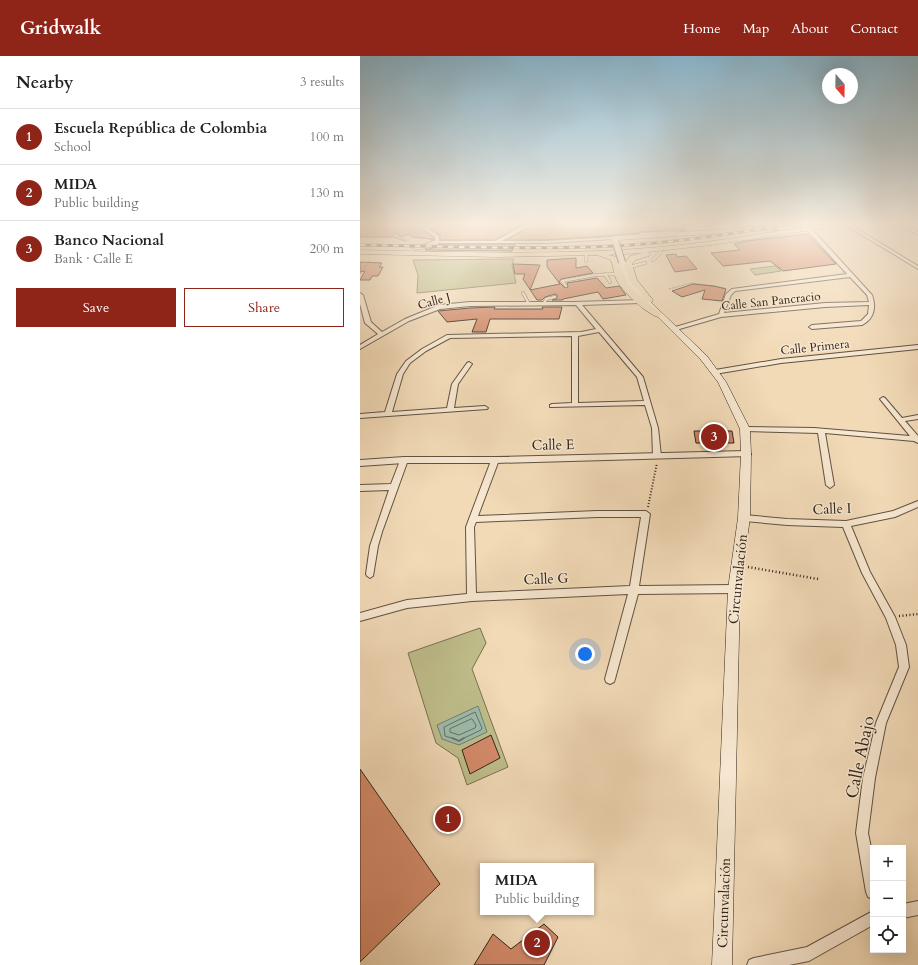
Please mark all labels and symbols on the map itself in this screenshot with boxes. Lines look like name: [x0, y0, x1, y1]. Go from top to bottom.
north arrow: [822, 68, 858, 104]
street label: Calle San Pancracio: [721, 288, 822, 314]
street label: Calle J: [416, 289, 452, 313]
street label: Calle Primera: [780, 335, 851, 359]
pin: 3: [701, 422, 727, 452]
street label: Calle E: [532, 435, 575, 455]
street label: Calle I: [812, 499, 852, 519]
street label: Circunvalación: [724, 533, 752, 625]
street label: Calle G: [523, 569, 569, 589]
your location: [575, 644, 595, 664]
street label: Calle Abajo: [840, 714, 880, 800]
pin: 1: [435, 804, 461, 834]
street label: Circunvalación: [713, 857, 735, 948]
pin: 2: [524, 928, 550, 958]

